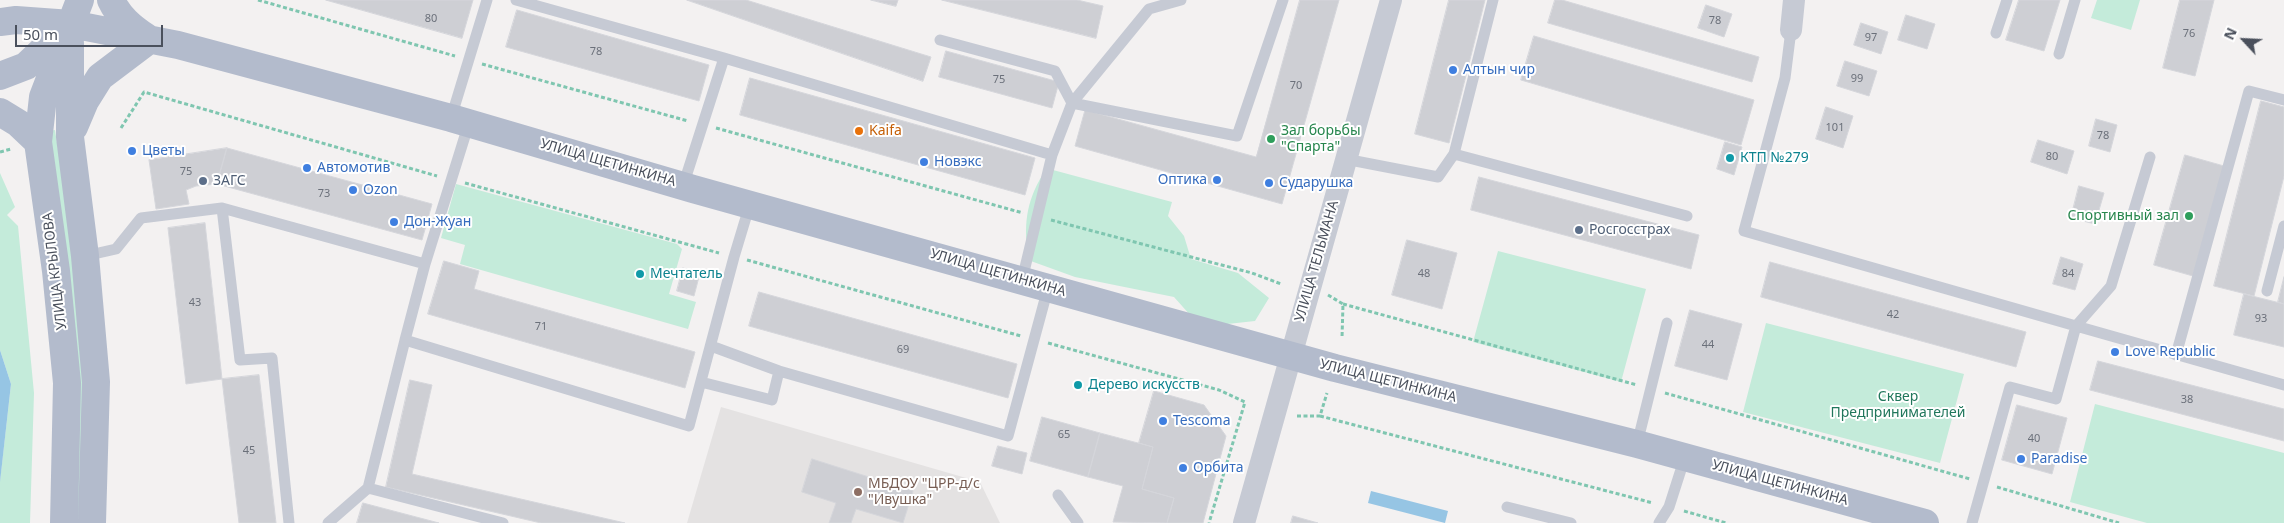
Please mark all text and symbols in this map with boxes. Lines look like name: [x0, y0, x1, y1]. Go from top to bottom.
house number: 80: [425, 12, 437, 26]
house number: 78: [1709, 14, 1721, 28]
scale bar: [18, 15, 165, 47]
north arrow: [2219, 15, 2269, 65]
text: 50 m: [23, 24, 58, 44]
text: N: [2219, 24, 2241, 43]
house number: 76: [2183, 27, 2195, 41]
house number: 97: [1865, 31, 1877, 45]
house number: 78: [590, 45, 602, 59]
place label: Алтын чир: [1463, 62, 1535, 78]
marker: Алтын чир: [1447, 64, 1459, 76]
house number: 99: [1851, 72, 1863, 86]
house number: 75: [993, 73, 1005, 87]
house number: 70: [1290, 79, 1302, 93]
house number: 101: [1826, 121, 1844, 135]
place label: Kaifa: [869, 123, 902, 139]
place label: Зал борьбы "Спарта": [1281, 123, 1361, 156]
marker: Kaifa: [853, 125, 865, 137]
house number: 78: [2097, 129, 2109, 143]
marker: Зал борьбы "Спарта": [1265, 133, 1277, 145]
street label: УЛИЦА ЩЕТИНКИНА: [538, 136, 678, 190]
place label: Цветы: [142, 143, 185, 159]
marker: Цветы: [126, 145, 138, 157]
place label: КТП №279: [1740, 150, 1809, 166]
house number: 80: [2046, 150, 2058, 164]
marker: КТП №279: [1724, 152, 1736, 164]
place label: Новэкс: [934, 154, 982, 170]
marker: Новэкс: [918, 156, 930, 168]
place label: Автомотив: [317, 160, 390, 176]
marker: Автомотив: [301, 162, 313, 174]
house number: 75: [180, 165, 192, 179]
place label: Оптика: [1158, 172, 1207, 188]
place label: ЗАГС: [213, 173, 246, 189]
marker: Оптика: [1211, 174, 1223, 186]
marker: ЗАГС: [197, 175, 209, 187]
place label: Сударушка: [1279, 175, 1353, 191]
marker: Сударушка: [1263, 177, 1275, 189]
place label: Ozon: [363, 182, 398, 198]
marker: Ozon: [347, 184, 359, 196]
house number: 73: [318, 187, 330, 201]
street label: УЛИЦА ТЕЛЬМАНА: [1292, 198, 1342, 324]
place label: Спортивный зал: [2067, 208, 2179, 224]
marker: Спортивный зал: [2183, 210, 2195, 222]
street label: УЛИЦА КРЫЛОВА: [39, 211, 71, 331]
place label: Дон-Жуан: [404, 214, 471, 230]
marker: Дон-Жуан: [388, 216, 400, 228]
place label: Росгосстрах: [1589, 222, 1670, 238]
marker: Росгосстрах: [1573, 224, 1585, 236]
street label: УЛИЦА ЩЕТИНКИНА: [928, 246, 1068, 300]
place label: Мечтатель: [650, 266, 723, 282]
house number: 48: [1418, 267, 1430, 281]
house number: 84: [2062, 267, 2074, 281]
marker: Мечтатель: [634, 268, 646, 280]
house number: 43: [189, 296, 201, 310]
house number: 42: [1887, 308, 1899, 322]
house number: 93: [2255, 312, 2267, 326]
house number: 71: [535, 320, 547, 334]
house number: 44: [1702, 338, 1714, 352]
house number: 69: [897, 343, 909, 357]
place label: Love Republic: [2125, 344, 2216, 360]
marker: Love Republic: [2109, 346, 2121, 358]
street label: УЛИЦА ЩЕТИНКИНА: [1318, 356, 1458, 406]
place label: Дерево искусств: [1088, 377, 1200, 393]
marker: Дерево искусств: [1072, 379, 1084, 391]
park label: Сквер Предпринимателей: [1831, 389, 1965, 422]
house number: 38: [2181, 393, 2193, 407]
place label: Tescoma: [1173, 413, 1231, 429]
marker: Tescoma: [1157, 415, 1169, 427]
house number: 65: [1058, 428, 1070, 442]
house number: 40: [2028, 432, 2040, 446]
house number: 45: [243, 444, 255, 458]
place label: Paradise: [2031, 451, 2088, 467]
marker: Paradise: [2015, 453, 2027, 465]
street label: УЛИЦА ЩЕТИНКИНА: [1710, 457, 1850, 509]
place label: Орбита: [1193, 460, 1244, 476]
marker: Орбита: [1177, 462, 1189, 474]
place label: МБДОУ "ЦРР-д/с "Ивушка": [868, 476, 980, 508]
marker: МБДОУ "ЦРР-д/с "Ивушка": [852, 486, 864, 498]

